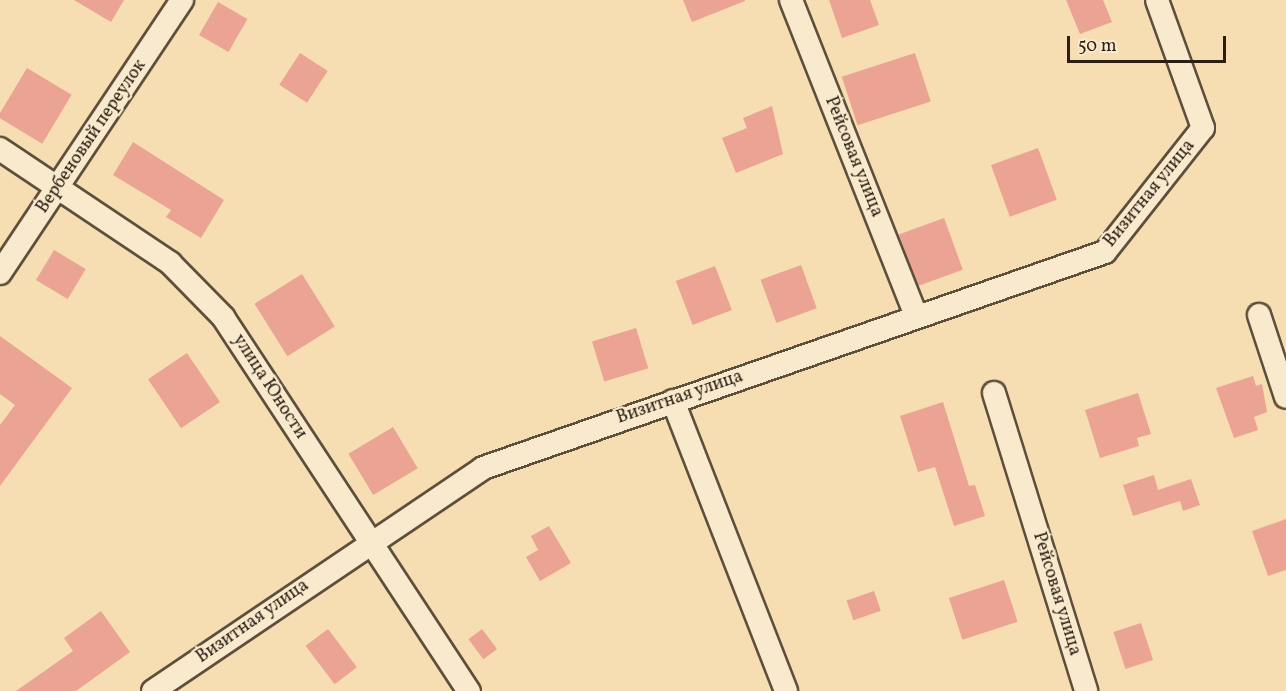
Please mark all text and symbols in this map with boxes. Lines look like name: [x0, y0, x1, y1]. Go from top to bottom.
scale bar: [1070, 24, 1229, 62]
text: 50 m: [1078, 34, 1117, 59]
street label: Вербеновый переулок: [32, 56, 152, 218]
street label: Рейсовая улица: [819, 93, 887, 221]
street label: Визитная улица: [1100, 136, 1200, 252]
street label: улица Юности: [227, 331, 311, 443]
street label: Визитная улица: [614, 366, 746, 430]
street label: Рейсовая улица: [1027, 529, 1085, 659]
street label: Визитная улица: [192, 575, 314, 669]

